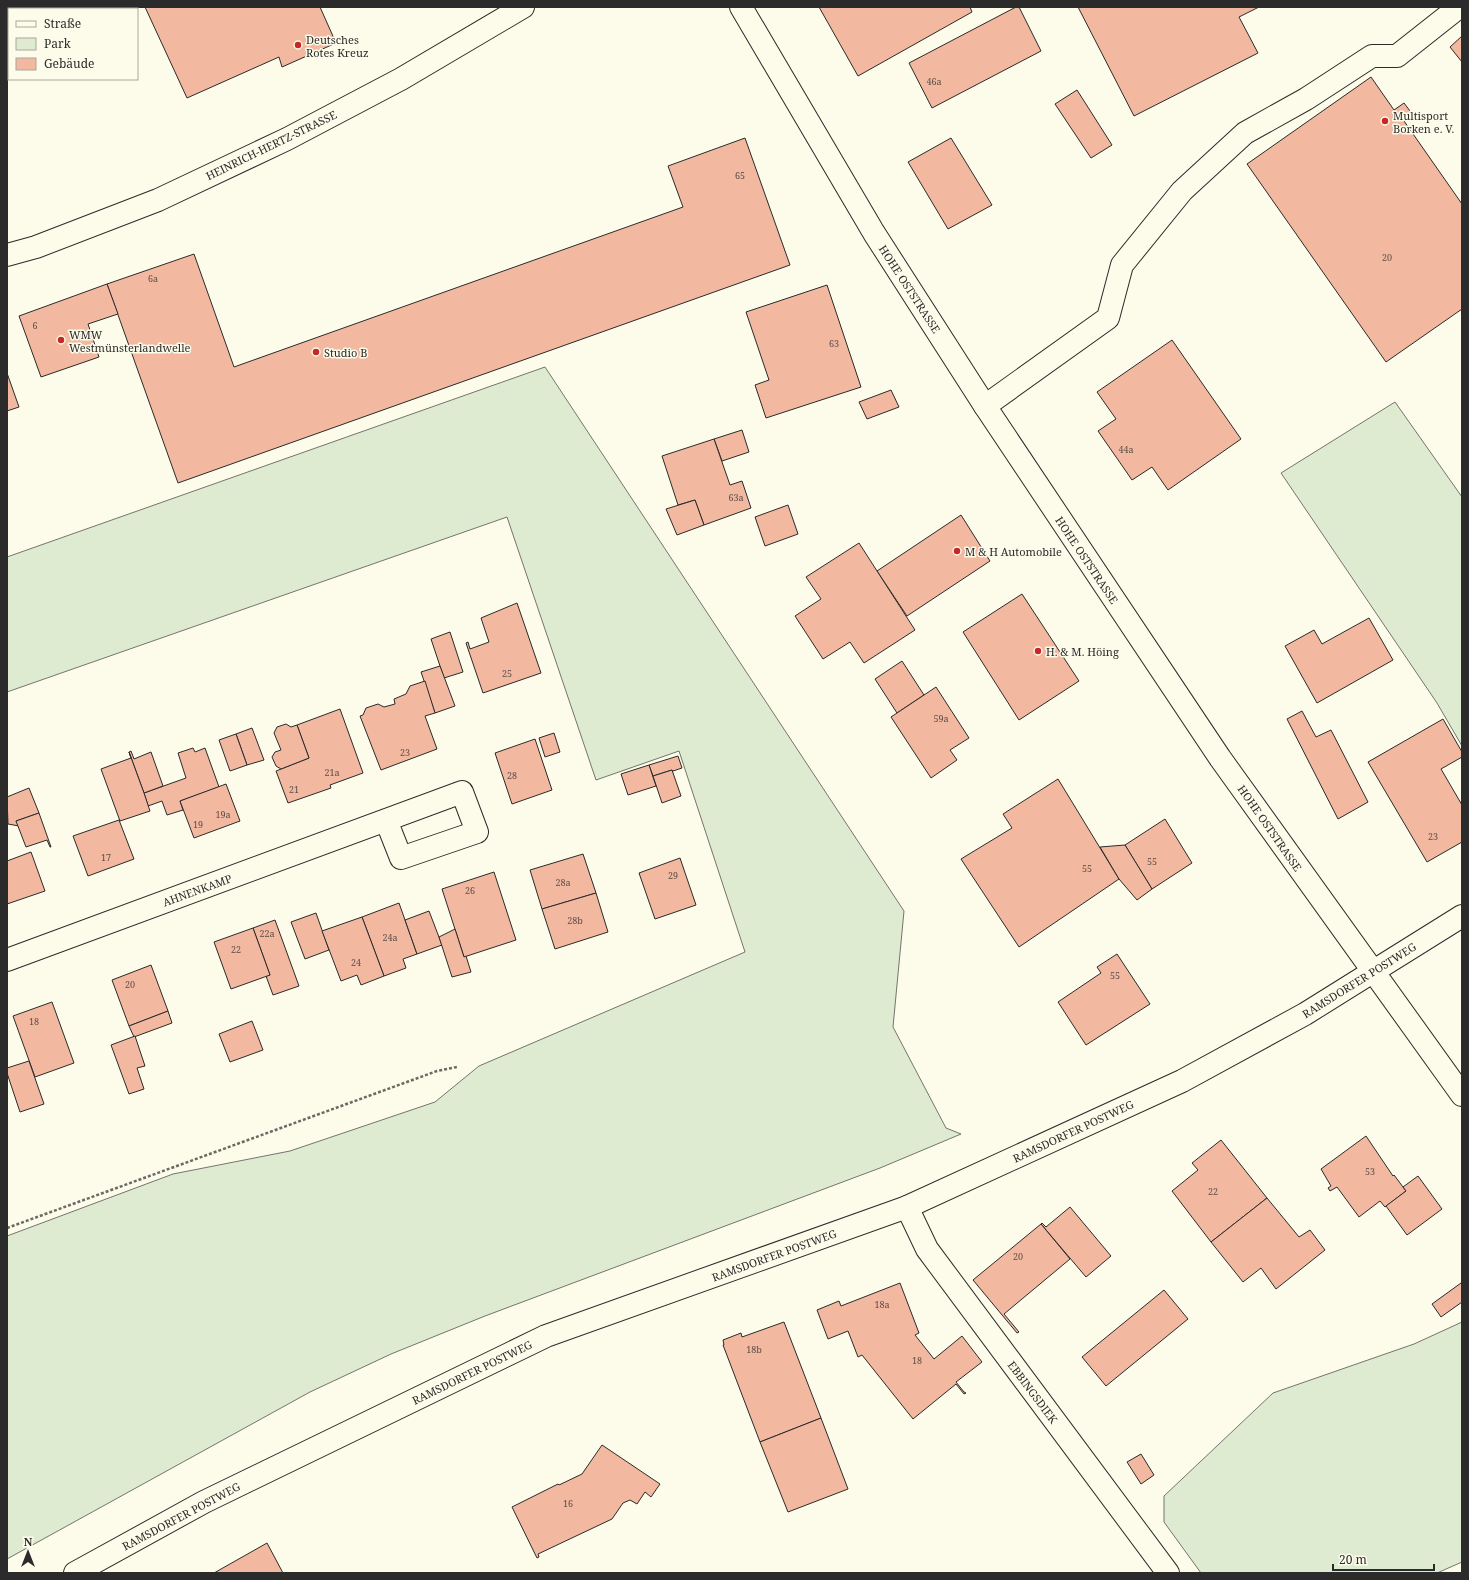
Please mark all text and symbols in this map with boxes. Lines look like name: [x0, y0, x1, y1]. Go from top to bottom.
legend: [8, 8, 138, 80]
text: Straße: [44, 15, 81, 32]
place label: Deutsches Rotes Kreuz: [306, 32, 369, 60]
text: Park: [44, 35, 72, 52]
marker: Deutsches Rotes Kreuz: [293, 40, 303, 50]
text: Gebäude: [44, 55, 95, 72]
house number: 46a: [926, 75, 942, 88]
street label: HEINRICH-HERTZ-STRASSE: [203, 107, 339, 183]
place label: Multisport Borken e. V.: [1393, 108, 1454, 136]
marker: Multisport Borken e. V.: [1380, 116, 1390, 126]
house number: 65: [735, 169, 745, 182]
street label: HOHE OSTSTRASSE: [876, 242, 944, 336]
house number: 20: [1382, 251, 1392, 264]
house number: 6a: [148, 272, 158, 285]
house number: 6: [32, 319, 38, 332]
place label: WMW Westmünsterlandwelle: [69, 327, 191, 355]
marker: WMW Westmünsterlandwelle: [56, 335, 66, 345]
house number: 63: [829, 337, 839, 350]
place label: Studio B: [324, 345, 368, 360]
marker: Studio B: [311, 347, 321, 357]
house number: 44a: [1118, 443, 1134, 456]
house number: 63a: [728, 491, 744, 504]
street label: HOHE OSTSTRASSE: [1052, 513, 1122, 607]
place label: M & H Automobile: [965, 544, 1062, 559]
marker: M & H Automobile: [952, 546, 962, 556]
place label: H. & M. Höing: [1046, 644, 1119, 659]
marker: H. & M. Höing: [1033, 646, 1043, 656]
house number: 25: [502, 667, 512, 680]
house number: 59a: [933, 712, 949, 725]
house number: 23: [400, 746, 410, 759]
house number: 21a: [324, 766, 340, 779]
house number: 28: [507, 769, 517, 782]
street label: HOHE OSTSTRASSE: [1235, 782, 1306, 874]
house number: 21: [289, 783, 299, 796]
house number: 19a: [215, 808, 231, 821]
house number: 19: [193, 818, 203, 831]
house number: 23: [1428, 830, 1438, 843]
house number: 17: [101, 851, 111, 864]
house number: 55: [1147, 855, 1157, 868]
house number: 55: [1082, 862, 1092, 875]
house number: 29: [668, 869, 678, 882]
street label: AHNENKAMP: [160, 870, 234, 909]
house number: 28a: [555, 876, 571, 889]
house number: 26: [465, 884, 475, 897]
house number: 28b: [567, 914, 583, 927]
house number: 22a: [259, 927, 275, 940]
house number: 24a: [382, 931, 398, 944]
street label: RAMSDORFER POSTWEG: [1299, 939, 1419, 1021]
house number: 22: [231, 943, 241, 956]
house number: 24: [351, 956, 361, 969]
house number: 55: [1110, 969, 1120, 982]
house number: 20: [125, 978, 135, 991]
house number: 18: [29, 1015, 39, 1028]
street label: RAMSDORFER POSTWEG: [1010, 1096, 1136, 1166]
house number: 53: [1365, 1165, 1375, 1178]
house number: 22: [1208, 1185, 1218, 1198]
street label: RAMSDORFER POSTWEG: [710, 1225, 839, 1285]
house number: 20: [1013, 1250, 1023, 1263]
house number: 18a: [874, 1298, 890, 1311]
street label: RAMSDORFER POSTWEG: [410, 1336, 535, 1408]
house number: 18b: [746, 1343, 762, 1356]
house number: 18: [912, 1354, 922, 1367]
street label: EBBINGSDIEK: [1005, 1358, 1061, 1426]
street label: RAMSDORFER POSTWEG: [119, 1478, 243, 1554]
house number: 16: [563, 1497, 573, 1510]
north arrow: [8, 1532, 48, 1572]
text: N: [24, 1534, 33, 1549]
scale bar: [1333, 1546, 1434, 1572]
text: 20 m: [1339, 1551, 1367, 1568]

